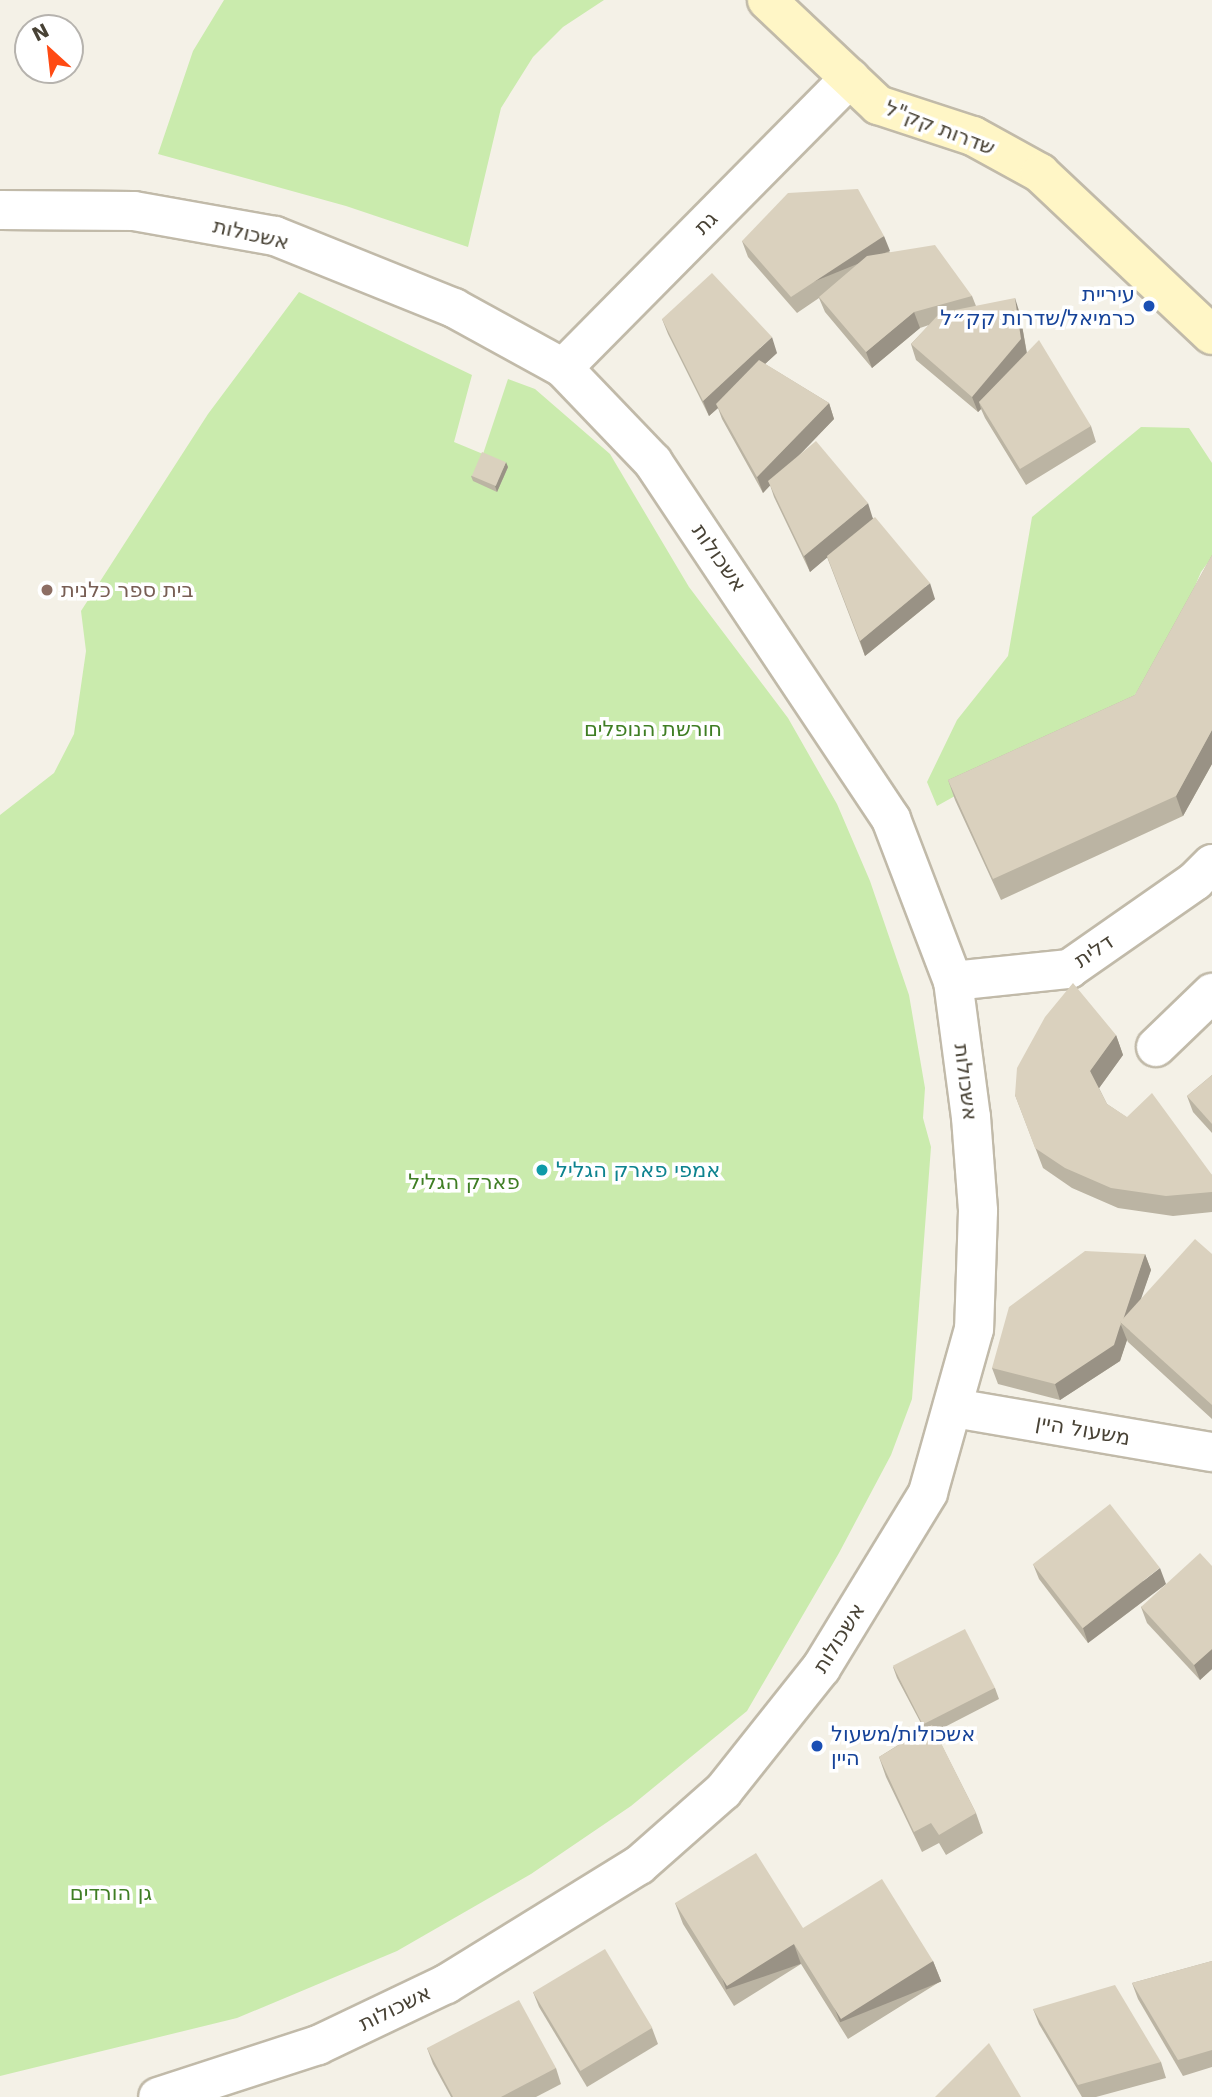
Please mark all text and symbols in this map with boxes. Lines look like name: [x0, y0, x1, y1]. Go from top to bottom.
north arrow: [14, 14, 84, 84]
text: N: [28, 19, 52, 45]
street label: שדרות קק"ל: [881, 95, 999, 161]
street label: גת: [689, 206, 723, 240]
street label: אשכולות: [211, 213, 291, 255]
place label: עיריית כרמיאל/שדרות קק״ל: [940, 281, 1135, 331]
marker: עיריית כרמיאל/שדרות קק״ל: [1141, 298, 1157, 314]
street label: אשכולות: [687, 519, 751, 597]
place label: בית ספר כלנית: [61, 577, 194, 603]
marker: בית ספר כלנית: [39, 582, 55, 598]
park label: חורשת הנופלים: [584, 716, 722, 742]
street label: דלית: [1070, 929, 1118, 973]
street label: אשכולות: [949, 1042, 983, 1122]
place label: אמפי פארק הגליל: [556, 1157, 720, 1183]
marker: אמפי פארק הגליל: [534, 1162, 550, 1178]
park label: פארק הגליל: [408, 1169, 520, 1195]
street label: משעול היין: [1034, 1409, 1132, 1451]
street label: אשכולות: [808, 1599, 870, 1677]
place label: אשכולות/משעול היין: [831, 1721, 975, 1771]
marker: אשכולות/משעול היין: [809, 1738, 825, 1754]
park label: גן הורדים: [70, 1880, 152, 1906]
street label: אשכולות: [355, 1980, 435, 2036]

